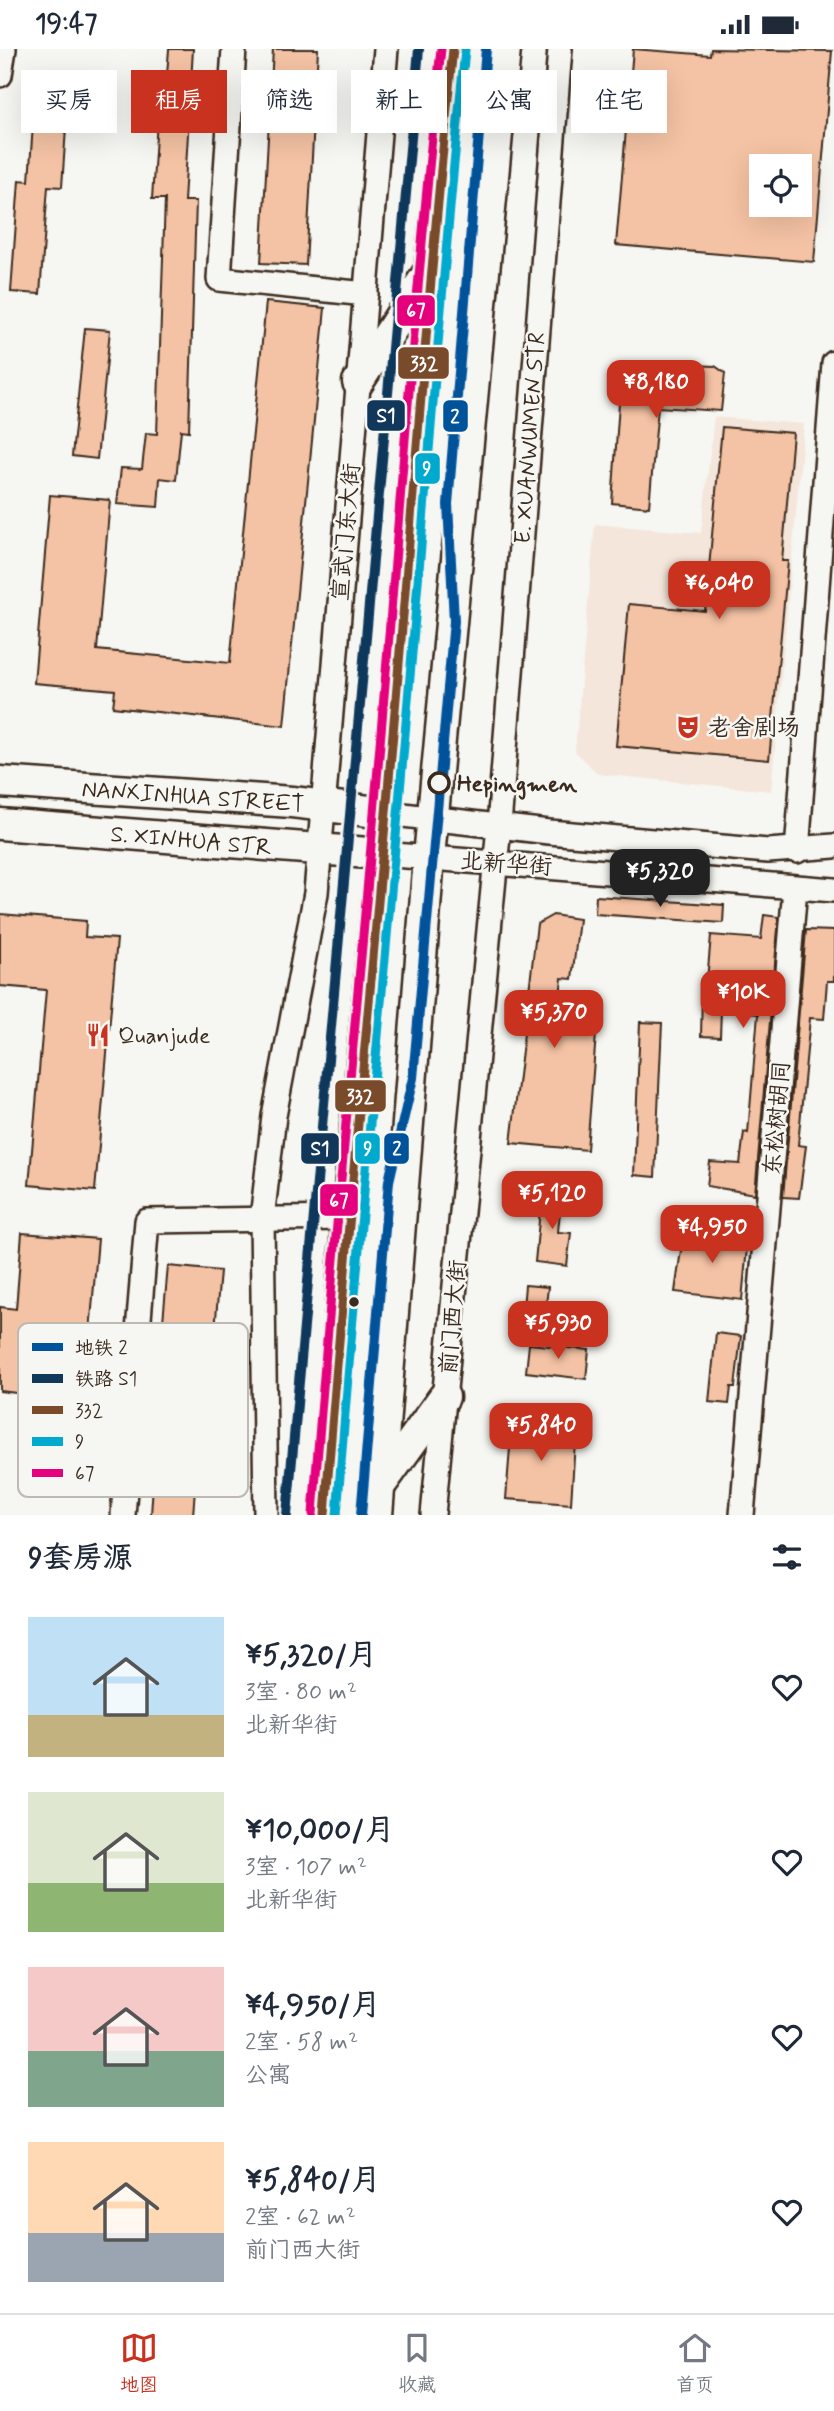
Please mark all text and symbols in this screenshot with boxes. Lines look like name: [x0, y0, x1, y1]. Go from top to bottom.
text: 19:47: [35, 8, 97, 42]
chip: 买房: [21, 70, 117, 133]
chip: 租房: [131, 70, 227, 133]
chip: 筛选: [241, 70, 337, 133]
chip: 新上: [351, 70, 447, 133]
chip: 公寓: [461, 70, 557, 133]
chip: 住宅: [571, 70, 667, 133]
map controls: [749, 154, 812, 217]
button: locate: [749, 154, 812, 217]
line badge: 67: [396, 294, 436, 327]
text: 67: [406, 299, 426, 324]
street label: E. XUANWUMEN STR: [509, 331, 553, 545]
line badge: 332: [397, 346, 450, 380]
text: 332: [410, 352, 439, 377]
pin: ¥8,180: [599, 361, 713, 420]
text: ¥8,180: [623, 368, 689, 398]
line badge: S1: [366, 399, 406, 432]
line badge: 2: [442, 399, 469, 433]
text: S1: [376, 404, 396, 429]
text: 2: [450, 405, 460, 430]
line badge: 9: [414, 452, 441, 485]
text: 9: [422, 457, 432, 482]
street label: 宣武门东大街: [326, 462, 368, 602]
pin: ¥6,040: [662, 561, 776, 621]
text: ¥6,040: [684, 569, 754, 599]
theatre icon: 老舍剧场: [674, 713, 702, 741]
place label: 老舍剧场: [708, 714, 800, 744]
place label: Hepingmen: [457, 770, 578, 800]
marker: Hepingmen: [428, 772, 450, 794]
street label: NANXINHUA STREET: [81, 775, 305, 821]
street label: S. XINHUA STR: [109, 820, 273, 864]
street label: 北新华街: [459, 847, 553, 883]
pin: ¥5,320: [603, 849, 717, 909]
text: ¥5,320: [626, 857, 694, 887]
pin: ¥10K: [702, 971, 784, 1030]
text: ¥10K: [717, 978, 769, 1008]
pin: ¥5,370: [497, 991, 611, 1050]
text: ¥5,370: [520, 998, 588, 1028]
restaurant icon: Quanjude: [84, 1021, 112, 1049]
place label: Quanjude: [118, 1022, 210, 1052]
street label: 东松树胡同: [758, 1060, 798, 1177]
line badge: 332: [334, 1079, 387, 1113]
text: 332: [346, 1085, 375, 1110]
line badge: S1: [300, 1132, 340, 1165]
line badge: 9: [354, 1132, 381, 1165]
line badge: 2: [383, 1132, 410, 1165]
text: S1: [310, 1137, 330, 1162]
text: 9: [363, 1137, 373, 1162]
text: 2: [392, 1137, 402, 1162]
pin: ¥5,120: [495, 1171, 609, 1231]
text: ¥5,120: [518, 1179, 586, 1209]
line badge: 67: [319, 1183, 359, 1217]
text: 67: [329, 1189, 349, 1214]
pin: ¥4,950: [655, 1205, 769, 1265]
text: ¥4,950: [677, 1213, 747, 1243]
street label: 前门西大街: [434, 1259, 474, 1376]
unlabelled marker: [347, 1295, 361, 1309]
pin: ¥5,930: [501, 1301, 615, 1361]
text: ¥5,930: [524, 1309, 592, 1339]
legend: [18, 1323, 248, 1497]
text: 地铁 2: [75, 1336, 127, 1361]
text: 铁路 S1: [75, 1367, 137, 1392]
text: 332: [75, 1399, 103, 1424]
pin: ¥5,840: [484, 1403, 598, 1463]
text: ¥5,840: [505, 1411, 577, 1441]
text: 9: [75, 1430, 84, 1455]
text: 67: [75, 1462, 94, 1487]
icon: filters: [768, 1538, 806, 1576]
text: 9套房源: [28, 1539, 133, 1578]
text: ¥5,320/月: [245, 1636, 377, 1675]
icon: home: [84, 1645, 168, 1729]
icon: heart: [768, 1668, 806, 1706]
text: 3室 · 80 m²: [245, 1678, 357, 1708]
text: 北新华街: [245, 1711, 337, 1741]
text: ¥10,000/月: [245, 1811, 394, 1850]
icon: home: [84, 1820, 168, 1904]
icon: heart: [768, 1843, 806, 1881]
text: 3室 · 107 m²: [245, 1853, 367, 1883]
text: 北新华街: [245, 1886, 337, 1916]
text: ¥4,950/月: [245, 1986, 381, 2025]
icon: home: [84, 1995, 168, 2079]
icon: heart: [768, 2018, 806, 2056]
text: 2室 · 58 m²: [245, 2028, 358, 2058]
text: 公寓: [245, 2061, 291, 2091]
text: ¥5,840/月: [245, 2161, 381, 2200]
icon: home: [84, 2170, 168, 2254]
icon: heart: [768, 2193, 806, 2231]
text: 2室 · 62 m²: [245, 2203, 356, 2233]
text: 前门西大街: [245, 2236, 360, 2266]
tab: 地图: [120, 2329, 158, 2398]
tab: 收藏: [398, 2329, 436, 2398]
tab: 首页: [676, 2329, 714, 2398]

